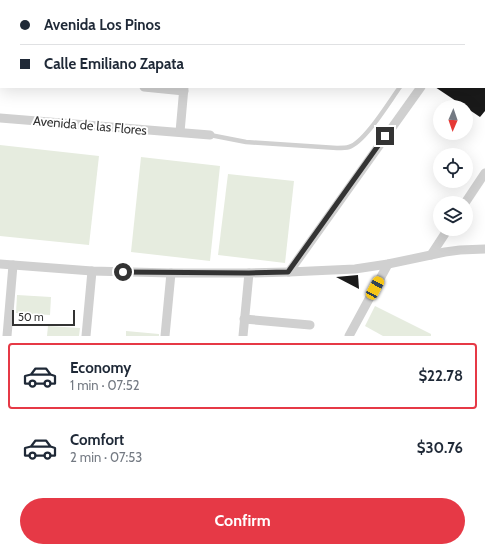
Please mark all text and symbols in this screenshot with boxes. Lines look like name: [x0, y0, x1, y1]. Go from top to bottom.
text: Avenida Los Pinos: [44, 16, 160, 34]
text: Calle Emiliano Zapata: [44, 55, 184, 73]
north arrow: [433, 100, 473, 140]
map controls: [433, 100, 473, 236]
street label: Avenida de las Flores: [32, 112, 148, 138]
route end: [376, 127, 394, 145]
button: locate: [433, 148, 473, 188]
button: layers: [433, 196, 473, 236]
route start: [114, 263, 132, 281]
car: [364, 275, 386, 301]
scale bar: [12, 308, 75, 327]
text: 50 m: [18, 310, 44, 324]
icon: car: [22, 358, 58, 394]
text: Economy: [70, 359, 131, 377]
text: $22.78: [418, 367, 463, 385]
text: 1 min · 07:52: [70, 377, 140, 393]
icon: car: [22, 430, 58, 466]
text: Comfort: [70, 431, 124, 449]
text: $30.76: [417, 439, 463, 457]
text: 2 min · 07:53: [70, 449, 142, 465]
button: Confirm: [20, 498, 465, 544]

